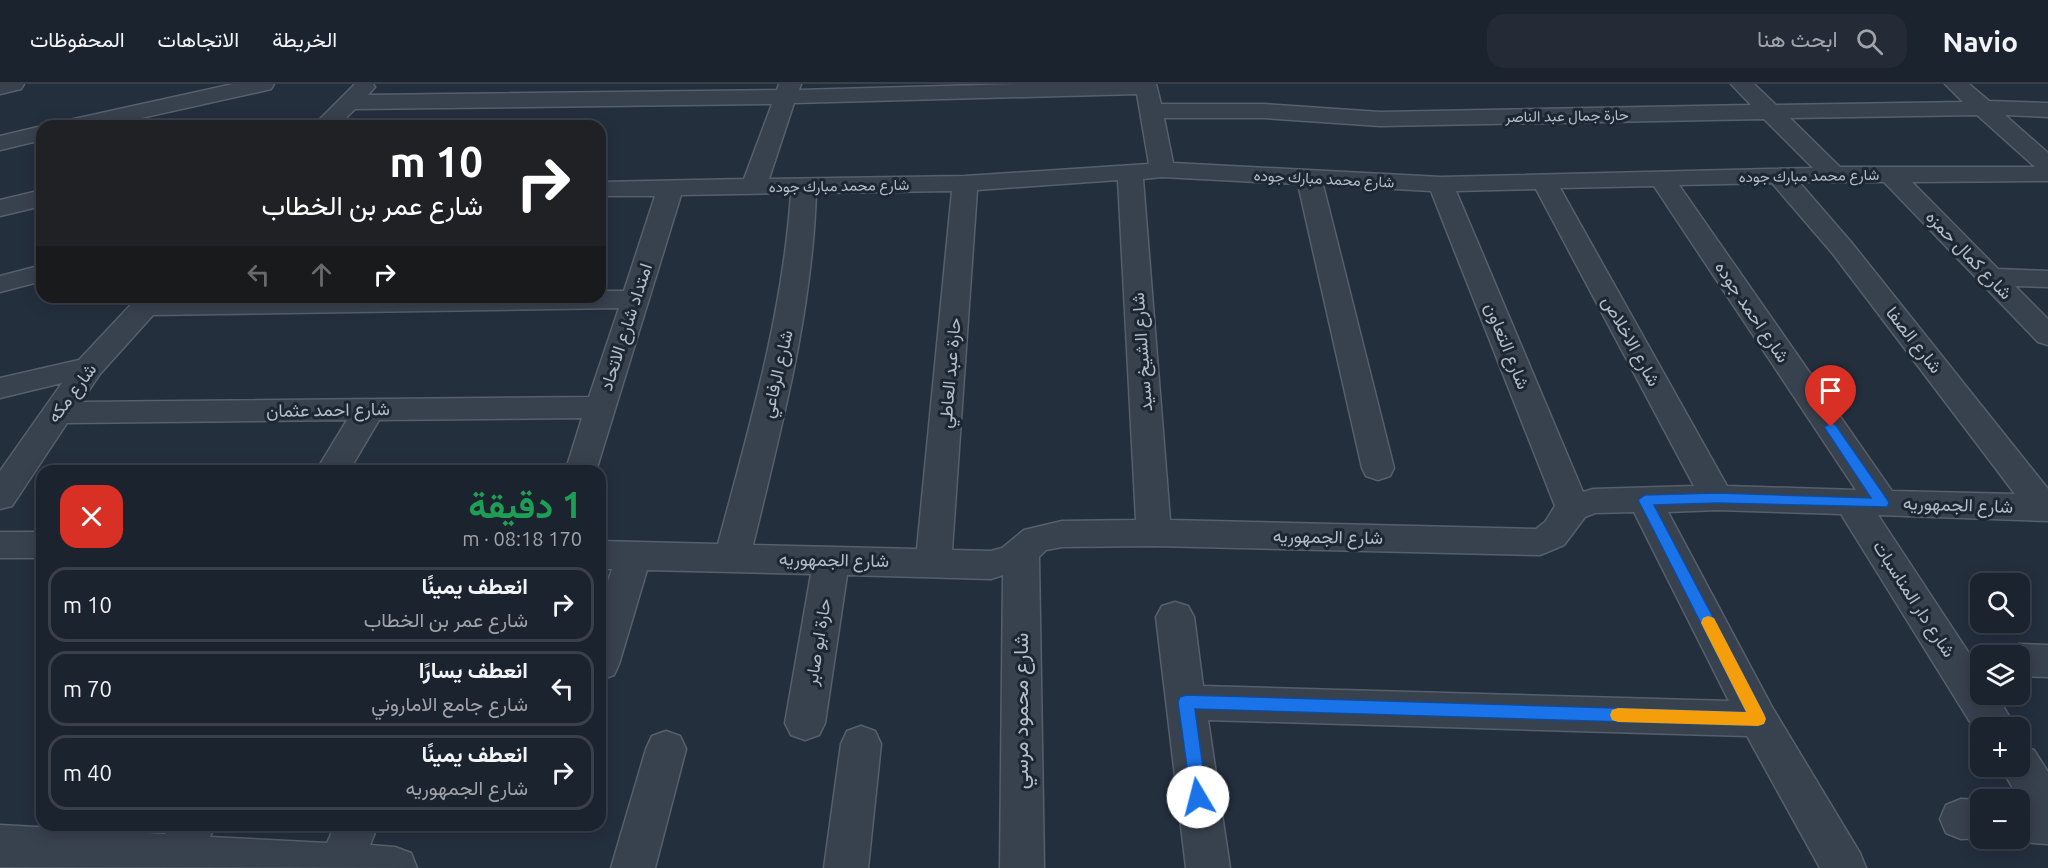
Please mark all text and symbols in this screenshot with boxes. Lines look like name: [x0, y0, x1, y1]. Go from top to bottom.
search box: [1487, 14, 1907, 68]
icon: search: [1853, 25, 1886, 58]
text: ابحث هنا: [1757, 26, 1838, 51]
text: Navio: [1943, 26, 2018, 57]
text: المحفوظات: [30, 27, 125, 51]
text: الاتجاهات: [158, 27, 239, 51]
text: الخريطة: [272, 27, 337, 51]
street label: حارة جمال عبد الناصر: [1504, 106, 1629, 126]
text: 10 m: [389, 138, 483, 185]
icon: right: [504, 144, 582, 222]
street label: شارع محمد مبارك جوده: [1253, 166, 1395, 194]
street label: شارع محمد مبارك جوده: [1739, 166, 1880, 188]
street label: شارع محمد مبارك جوده: [769, 176, 910, 198]
text: شارع عمر بن الخطاب: [261, 190, 483, 220]
street label: شارع كمال حمزه: [1920, 206, 2017, 305]
street label: شارع احمد جوده: [1709, 257, 1794, 367]
icon: left: [242, 258, 275, 291]
icon: ahead: [305, 258, 338, 291]
icon: right: [368, 258, 401, 291]
street label: امتداد شارع الاتحاد: [595, 261, 658, 394]
street label: شارع الشيخ سيد: [1127, 292, 1158, 412]
street label: شارع الاخلاص: [1596, 292, 1665, 391]
street label: شارع التعاون: [1479, 300, 1534, 393]
street label: شارع الصفا: [1880, 302, 1947, 378]
street label: حارة عبد العاطي: [934, 317, 970, 430]
street label: شارع الرفاعي: [756, 328, 802, 421]
street label: شارع مكه: [43, 359, 102, 428]
pin: [1805, 365, 1856, 427]
icon: arrive: [1814, 374, 1847, 407]
street label: شارع احمد عثمان: [266, 398, 390, 423]
text: 1 دقيقة: [468, 484, 582, 525]
button: close: [60, 485, 123, 548]
street label: شارع الجمهوريه: [1902, 492, 2014, 519]
street label: شارع الجمهوريه: [1273, 525, 1383, 550]
text: 170 m · 08:18: [462, 527, 582, 550]
street label: شارع دار المناسبات: [1867, 537, 1960, 662]
street label: شارع الجمهوريه: [779, 548, 889, 573]
text: انعطف يمينًا: [421, 573, 528, 598]
map controls: [1970, 573, 2030, 849]
button: search: [1970, 573, 2030, 633]
icon: right: [546, 588, 579, 621]
text: 10 m: [63, 592, 112, 617]
street label: حارة ابو صابر: [800, 597, 836, 688]
text: شارع عمر بن الخطاب: [364, 608, 528, 631]
street label: شارع محمود مرسي: [1008, 633, 1038, 789]
button: layers: [1970, 645, 2030, 705]
text: انعطف يسارًا: [419, 657, 528, 682]
icon: left: [546, 672, 579, 705]
text: 70 m: [63, 676, 112, 701]
text: شارع جامع الاماروني: [371, 692, 528, 715]
button: +: [1970, 717, 2030, 777]
text: انعطف يمينًا: [421, 741, 528, 766]
icon: right: [546, 756, 579, 789]
text: 40 m: [63, 760, 112, 785]
position arrow: [1166, 765, 1230, 829]
text: شارع الجمهوريه: [405, 776, 528, 799]
button: −: [1970, 789, 2030, 849]

